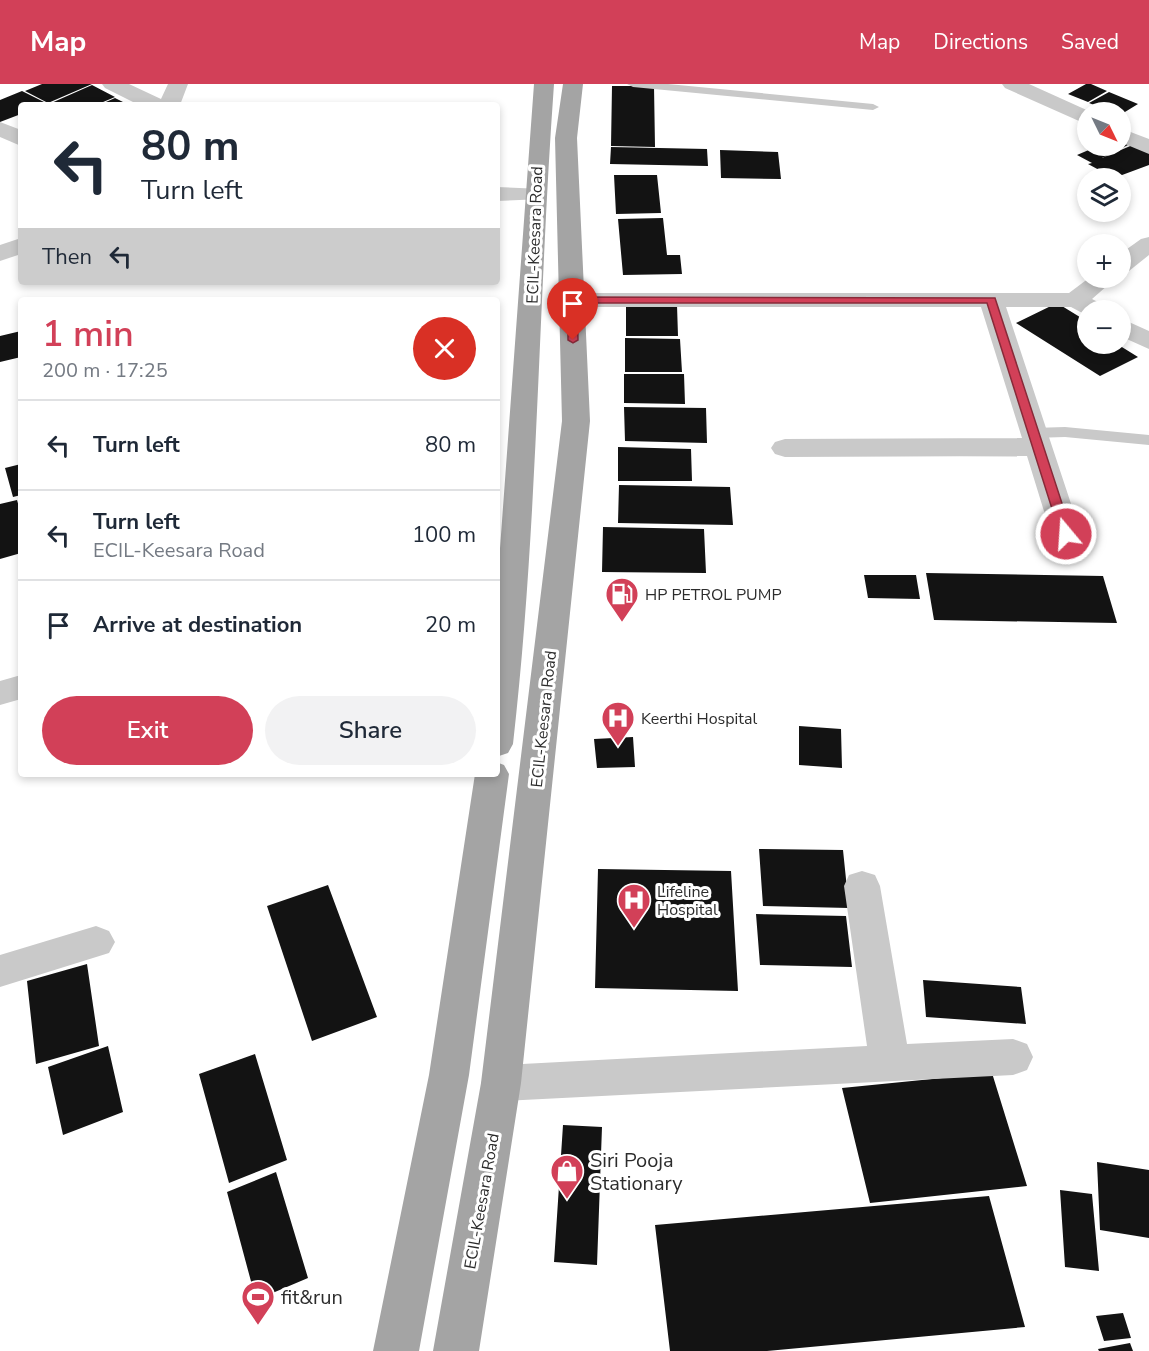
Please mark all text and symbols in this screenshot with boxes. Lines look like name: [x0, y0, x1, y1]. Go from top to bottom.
text: Map: [30, 23, 86, 61]
text: Map: [859, 28, 900, 56]
text: Directions: [933, 28, 1028, 56]
text: Saved: [1061, 28, 1119, 56]
north arrow: [1077, 102, 1131, 156]
map controls: [1077, 102, 1131, 354]
text: 80 m: [141, 118, 240, 175]
icon: left: [42, 126, 120, 204]
street label: ECIL-Keesara Road: [522, 166, 548, 304]
button: layers: [1077, 168, 1131, 222]
text: Turn left: [141, 172, 242, 209]
button: +: [1077, 234, 1131, 288]
icon: left: [104, 240, 137, 273]
text: Then: [42, 242, 92, 272]
pin: [547, 278, 598, 340]
icon: arrive: [556, 287, 589, 320]
button: −: [1077, 300, 1131, 354]
text: 1 min: [42, 310, 134, 359]
button: close: [413, 317, 476, 380]
text: 200 m · 17:25: [42, 357, 168, 384]
icon: left: [42, 429, 75, 462]
text: Turn left: [93, 430, 180, 460]
text: 80 m: [425, 430, 476, 460]
position arrow: [1034, 502, 1098, 566]
text: Turn left: [93, 507, 180, 537]
icon: left: [42, 519, 75, 552]
text: 100 m: [412, 520, 476, 550]
text: ECIL-Keesara Road: [93, 537, 265, 564]
fuel station icon: HP PETROL PUMP: [604, 576, 640, 623]
place label: HP PETROL PUMP: [645, 584, 782, 606]
icon: arrive: [42, 609, 75, 642]
text: Arrive at destination: [93, 610, 302, 640]
text: 20 m: [425, 610, 476, 640]
street label: ECIL-Keesara Road: [526, 650, 562, 789]
button: Exit: [42, 696, 253, 765]
button: Share: [265, 696, 476, 765]
hospital icon: Keerthi Hospital: [600, 700, 636, 747]
place label: Keerthi Hospital: [641, 708, 757, 730]
place label: Lifeline Hospital: [657, 881, 718, 921]
hospital icon: Lifeline Hospital: [616, 882, 652, 929]
street label: ECIL-Keesara Road: [459, 1132, 505, 1271]
place label: Siri Pooja Stationary: [590, 1147, 683, 1197]
shop icon: Siri Pooja Stationary: [549, 1153, 585, 1200]
sports icon: fit&run: [240, 1279, 276, 1326]
place label: fit&run: [281, 1284, 343, 1311]

